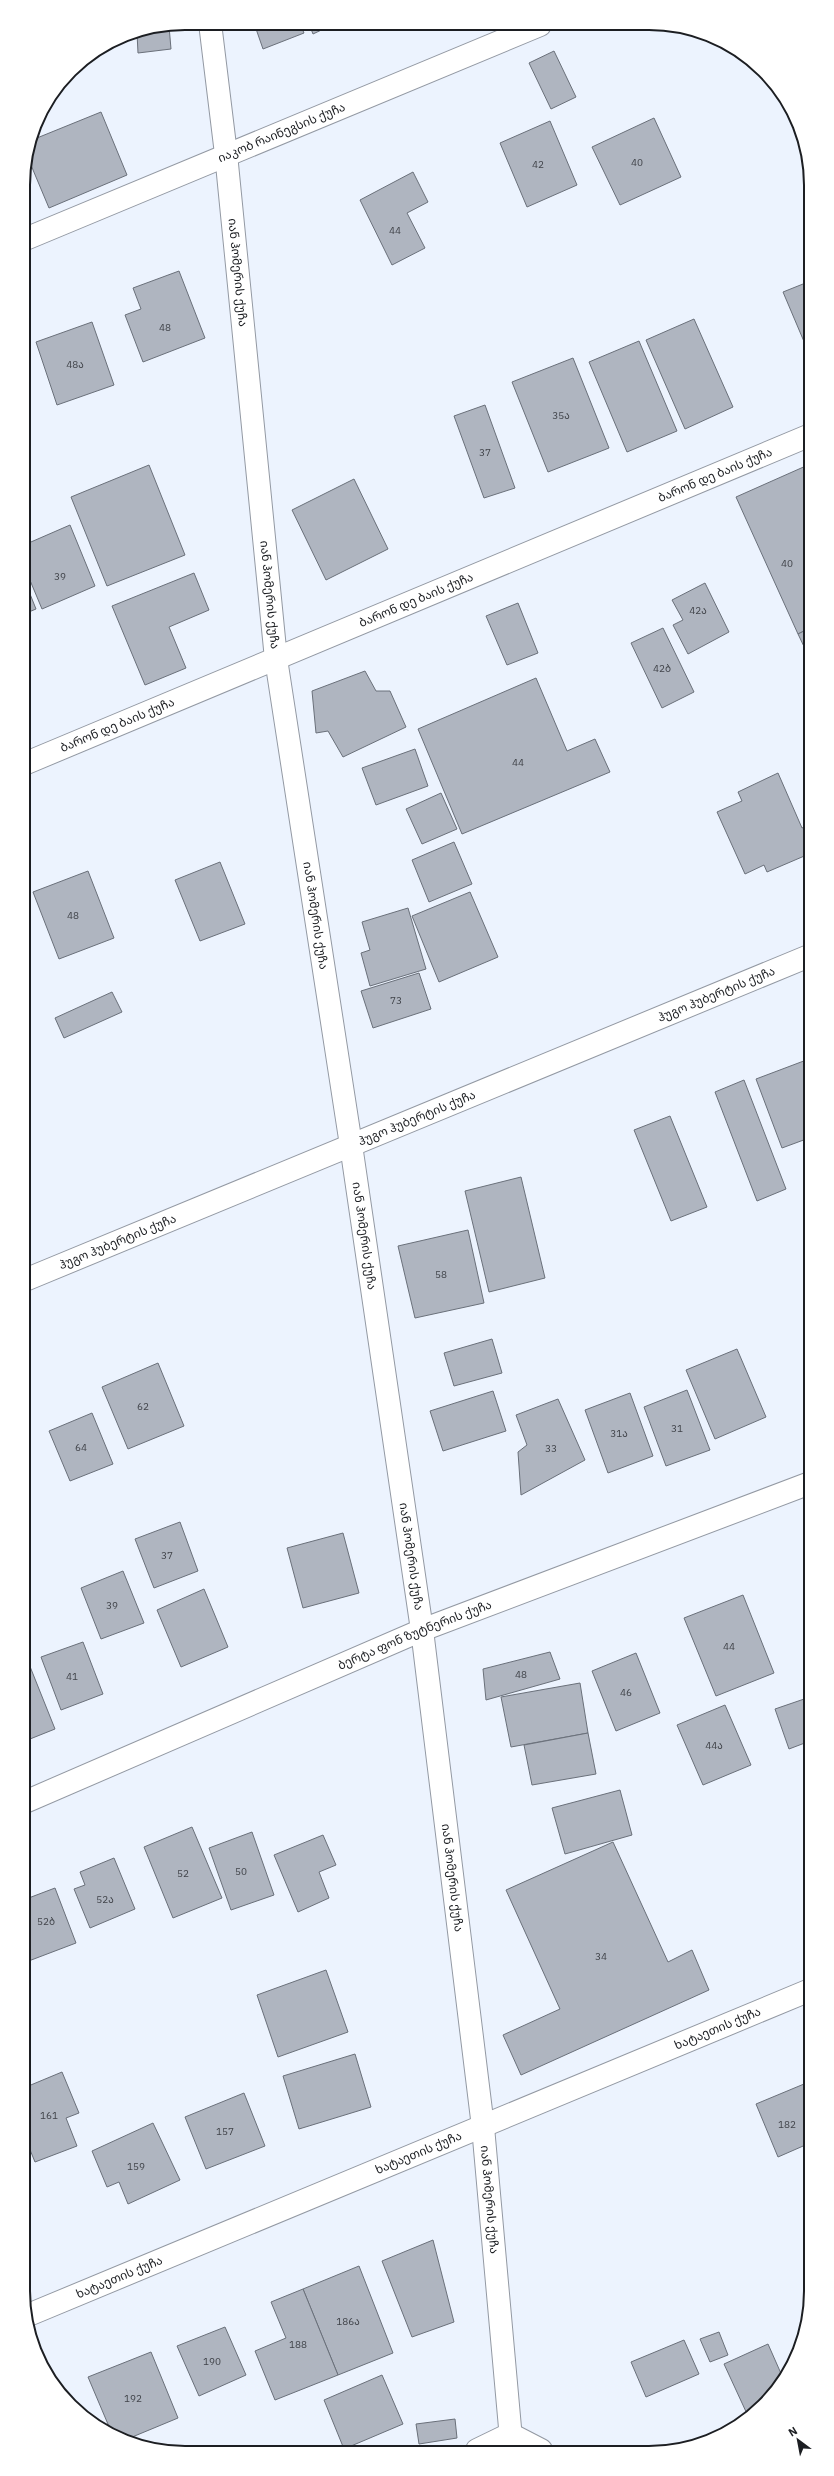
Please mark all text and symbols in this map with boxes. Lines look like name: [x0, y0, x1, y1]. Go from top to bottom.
street label: იაკობ რაინეგსის ქუჩა: [215, 99, 347, 165]
house number: 40: [631, 156, 643, 169]
house number: 42: [532, 158, 544, 171]
street label: იან ჰომერის ქუჩა: [225, 218, 251, 327]
house number: 44: [389, 224, 401, 237]
house number: 48: [159, 321, 171, 334]
house number: 48ა: [66, 358, 84, 371]
house number: 35ა: [552, 409, 570, 422]
street label: ბარონ დე ბაის ქუჩა: [655, 444, 774, 505]
house number: 37: [479, 446, 491, 459]
street label: იან ჰომერის ქუჩა: [257, 540, 283, 650]
house number: 40: [781, 557, 793, 570]
street label: ბარონ დე ბაის ქუჩა: [356, 569, 475, 630]
house number: 39: [54, 570, 66, 583]
house number: 42ა: [689, 604, 707, 617]
house number: 42ბ: [653, 662, 671, 675]
street label: ბარონ დე ბაის ქუჩა: [58, 694, 176, 755]
house number: 44: [512, 756, 524, 769]
street label: იან ჰომერის ქუჩა: [300, 861, 332, 970]
house number: 48: [67, 909, 79, 922]
street label: ჰუგო ჰუბერტის ქუჩა: [655, 963, 777, 1025]
house number: 73: [390, 994, 402, 1007]
street label: ჰუგო ჰუბერტის ქუჩა: [356, 1087, 478, 1149]
street label: იან ჰომერის ქუჩა: [349, 1181, 380, 1291]
street label: ჰუგო ჰუბერტის ქუჩა: [56, 1210, 178, 1272]
house number: 58: [435, 1268, 447, 1281]
house number: 62: [137, 1400, 149, 1413]
house number: 31: [671, 1422, 683, 1435]
house number: 31ა: [610, 1427, 628, 1440]
house number: 64: [75, 1441, 87, 1454]
house number: 33: [545, 1442, 557, 1455]
street label: იან ჰომერის ქუჩა: [396, 1501, 427, 1611]
house number: 37: [161, 1549, 173, 1562]
street label: ბერტა ფონ ზუტნერის ქუჩა: [335, 1596, 494, 1673]
house number: 39: [106, 1599, 118, 1612]
house number: 44: [723, 1640, 735, 1653]
house number: 48: [515, 1668, 527, 1681]
house number: 41: [66, 1670, 78, 1683]
house number: 46: [620, 1686, 632, 1699]
house number: 44ა: [705, 1739, 723, 1752]
street label: იან ჰომერის ქუჩა: [439, 1823, 467, 1933]
house number: 50: [235, 1865, 247, 1878]
house number: 52: [177, 1867, 189, 1880]
house number: 52ა: [96, 1893, 114, 1906]
house number: 52ბ: [37, 1915, 55, 1928]
house number: 34: [595, 1950, 607, 1963]
street label: ხატაეთის ქუჩა: [672, 2003, 763, 2053]
house number: 161: [40, 2109, 58, 2122]
house number: 182: [778, 2118, 796, 2131]
house number: 157: [216, 2125, 234, 2138]
street label: ხატაეთის ქუჩა: [373, 2128, 464, 2177]
street label: იან ჰომერის ქუჩა: [478, 2145, 502, 2254]
house number: 159: [127, 2160, 145, 2173]
street label: ხატაეთის ქუჩა: [74, 2252, 164, 2301]
house number: 186ა: [336, 2315, 360, 2328]
house number: 188: [289, 2338, 307, 2351]
house number: 190: [203, 2355, 221, 2368]
house number: 192: [124, 2392, 142, 2405]
north arrow: [778, 2420, 818, 2460]
text: N: [786, 2423, 800, 2440]

